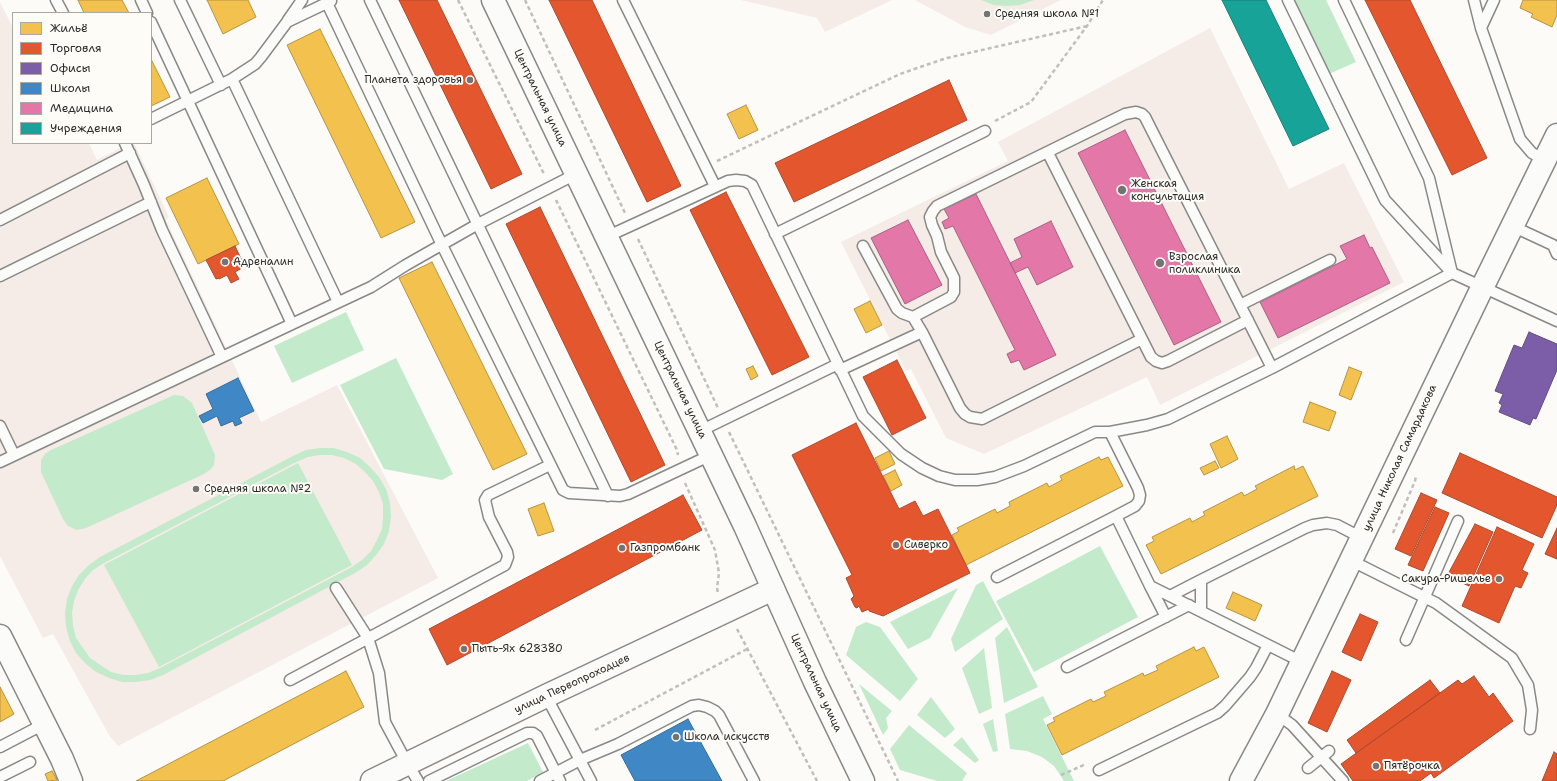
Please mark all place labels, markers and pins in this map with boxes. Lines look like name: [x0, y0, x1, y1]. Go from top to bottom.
place label: Средняя школа №1: [995, 7, 1099, 21]
marker: Средняя школа №1: [982, 9, 992, 19]
place label: Планета здоровья: [365, 73, 462, 87]
marker: Планета здоровья: [465, 75, 475, 85]
place label: Женская консультация: [1131, 177, 1204, 203]
marker: Женская консультация: [1116, 184, 1128, 196]
place label: Взрослая поликлиника: [1169, 250, 1240, 276]
place label: Адреналин: [233, 255, 293, 269]
marker: Адреналин: [220, 257, 230, 267]
marker: Взрослая поликлиника: [1154, 257, 1166, 269]
place label: Средняя школа №2: [204, 482, 311, 496]
marker: Средняя школа №2: [191, 484, 201, 494]
place label: Сиверко: [904, 538, 948, 552]
marker: Сиверко: [891, 540, 901, 550]
place label: Газпромбанк: [630, 541, 700, 555]
marker: Газпромбанк: [617, 543, 627, 553]
place label: Сакура-Ришелье: [1401, 572, 1491, 586]
marker: Сакура-Ришелье: [1494, 574, 1504, 584]
place label: Пыть-Ях 628380: [472, 642, 563, 656]
marker: Пыть-Ях 628380: [459, 644, 469, 654]
place label: Школа искусств: [684, 730, 770, 744]
marker: Школа искусств: [671, 732, 681, 742]
place label: Пятёрочка: [1384, 759, 1440, 773]
marker: Пятёрочка: [1371, 761, 1381, 771]

